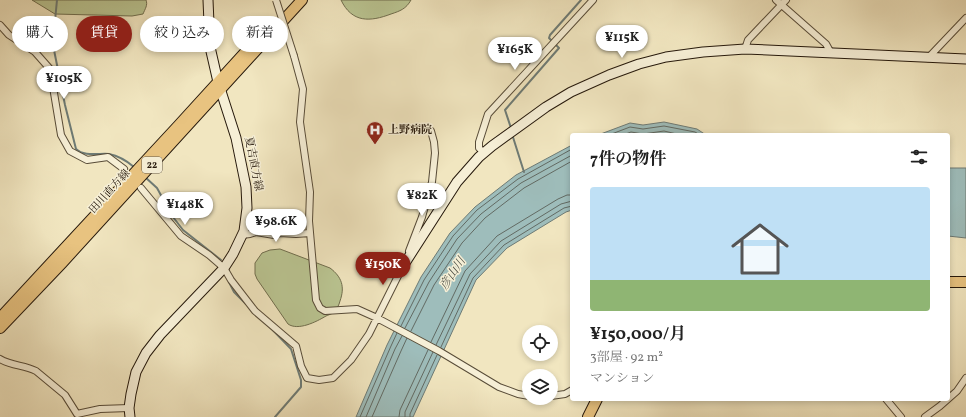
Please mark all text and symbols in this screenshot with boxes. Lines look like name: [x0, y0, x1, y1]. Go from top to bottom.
chip: 購入: [12, 16, 68, 52]
chip: 賃貸: [76, 16, 132, 52]
chip: 絞り込み: [140, 16, 224, 52]
chip: 新着: [232, 16, 288, 52]
pin: ¥115K: [594, 25, 650, 59]
text: ¥115K: [605, 29, 639, 47]
pin: ¥165K: [487, 37, 543, 71]
text: ¥165K: [497, 41, 533, 59]
pin: ¥105K: [36, 66, 92, 100]
text: ¥105K: [45, 70, 83, 88]
hospital icon: 上野病院: [365, 120, 385, 145]
place label: 上野病院: [388, 123, 432, 138]
street label: 夏吉直方線: [240, 136, 266, 192]
icon: filters: [908, 146, 930, 168]
text: 7件の物件: [590, 148, 666, 171]
road number: 22: [142, 157, 162, 173]
street label: 田川直方線: [86, 167, 134, 217]
pin: ¥82K: [398, 183, 446, 217]
text: ¥82K: [406, 187, 438, 205]
pin: ¥148K: [157, 192, 213, 226]
text: ¥148K: [166, 196, 204, 214]
pin: ¥98.6K: [243, 209, 309, 243]
text: ¥98.6K: [255, 213, 297, 231]
icon: home: [724, 213, 796, 285]
pin: ¥150K: [355, 252, 411, 286]
water label: 彦山川: [436, 253, 471, 293]
text: ¥150K: [365, 256, 402, 274]
text: ¥150,000/月: [590, 323, 686, 346]
map controls: [522, 325, 558, 405]
button: locate: [522, 325, 558, 361]
text: 3部屋 · 92 m²: [590, 349, 663, 367]
button: layers: [522, 369, 558, 405]
text: マンション: [590, 370, 654, 388]

